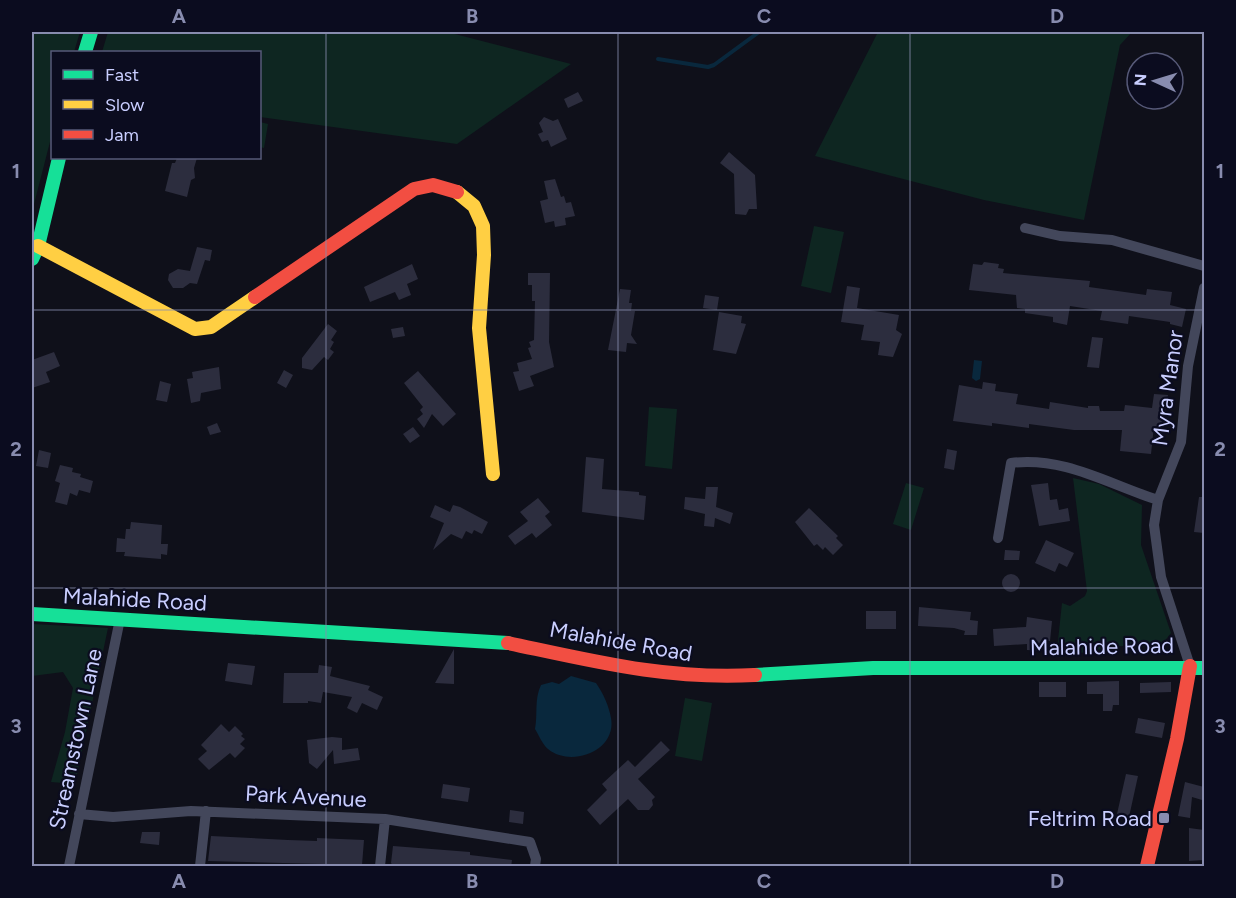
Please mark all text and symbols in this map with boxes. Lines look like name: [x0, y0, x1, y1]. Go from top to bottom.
text: A: [172, 4, 187, 28]
text: B: [466, 4, 478, 28]
text: C: [757, 4, 771, 28]
text: D: [1050, 4, 1064, 28]
legend: [51, 51, 261, 159]
north arrow: [1125, 51, 1185, 111]
text: Fast: [105, 64, 139, 86]
text: N: [1131, 73, 1150, 87]
text: Slow: [105, 94, 144, 116]
text: Jam: [105, 124, 139, 146]
text: 1: [12, 159, 20, 183]
text: 1: [1216, 159, 1224, 183]
street label: Myra Manor: [1146, 328, 1189, 448]
text: 2: [10, 437, 22, 461]
text: 2: [1214, 437, 1226, 461]
street label: Malahide Road: [62, 582, 208, 617]
street label: Malahide Road: [548, 616, 694, 667]
street label: Malahide Road: [1030, 632, 1174, 661]
street label: Streamstown Lane: [43, 646, 108, 832]
text: 3: [10, 714, 22, 738]
text: 3: [1214, 714, 1226, 738]
street label: Park Avenue: [245, 780, 367, 813]
place label: Feltrim Road: [1028, 805, 1152, 832]
marker: Feltrim Road: [1157, 811, 1171, 825]
text: A: [172, 869, 187, 893]
text: B: [466, 869, 478, 893]
text: C: [757, 869, 771, 893]
text: D: [1050, 869, 1064, 893]

